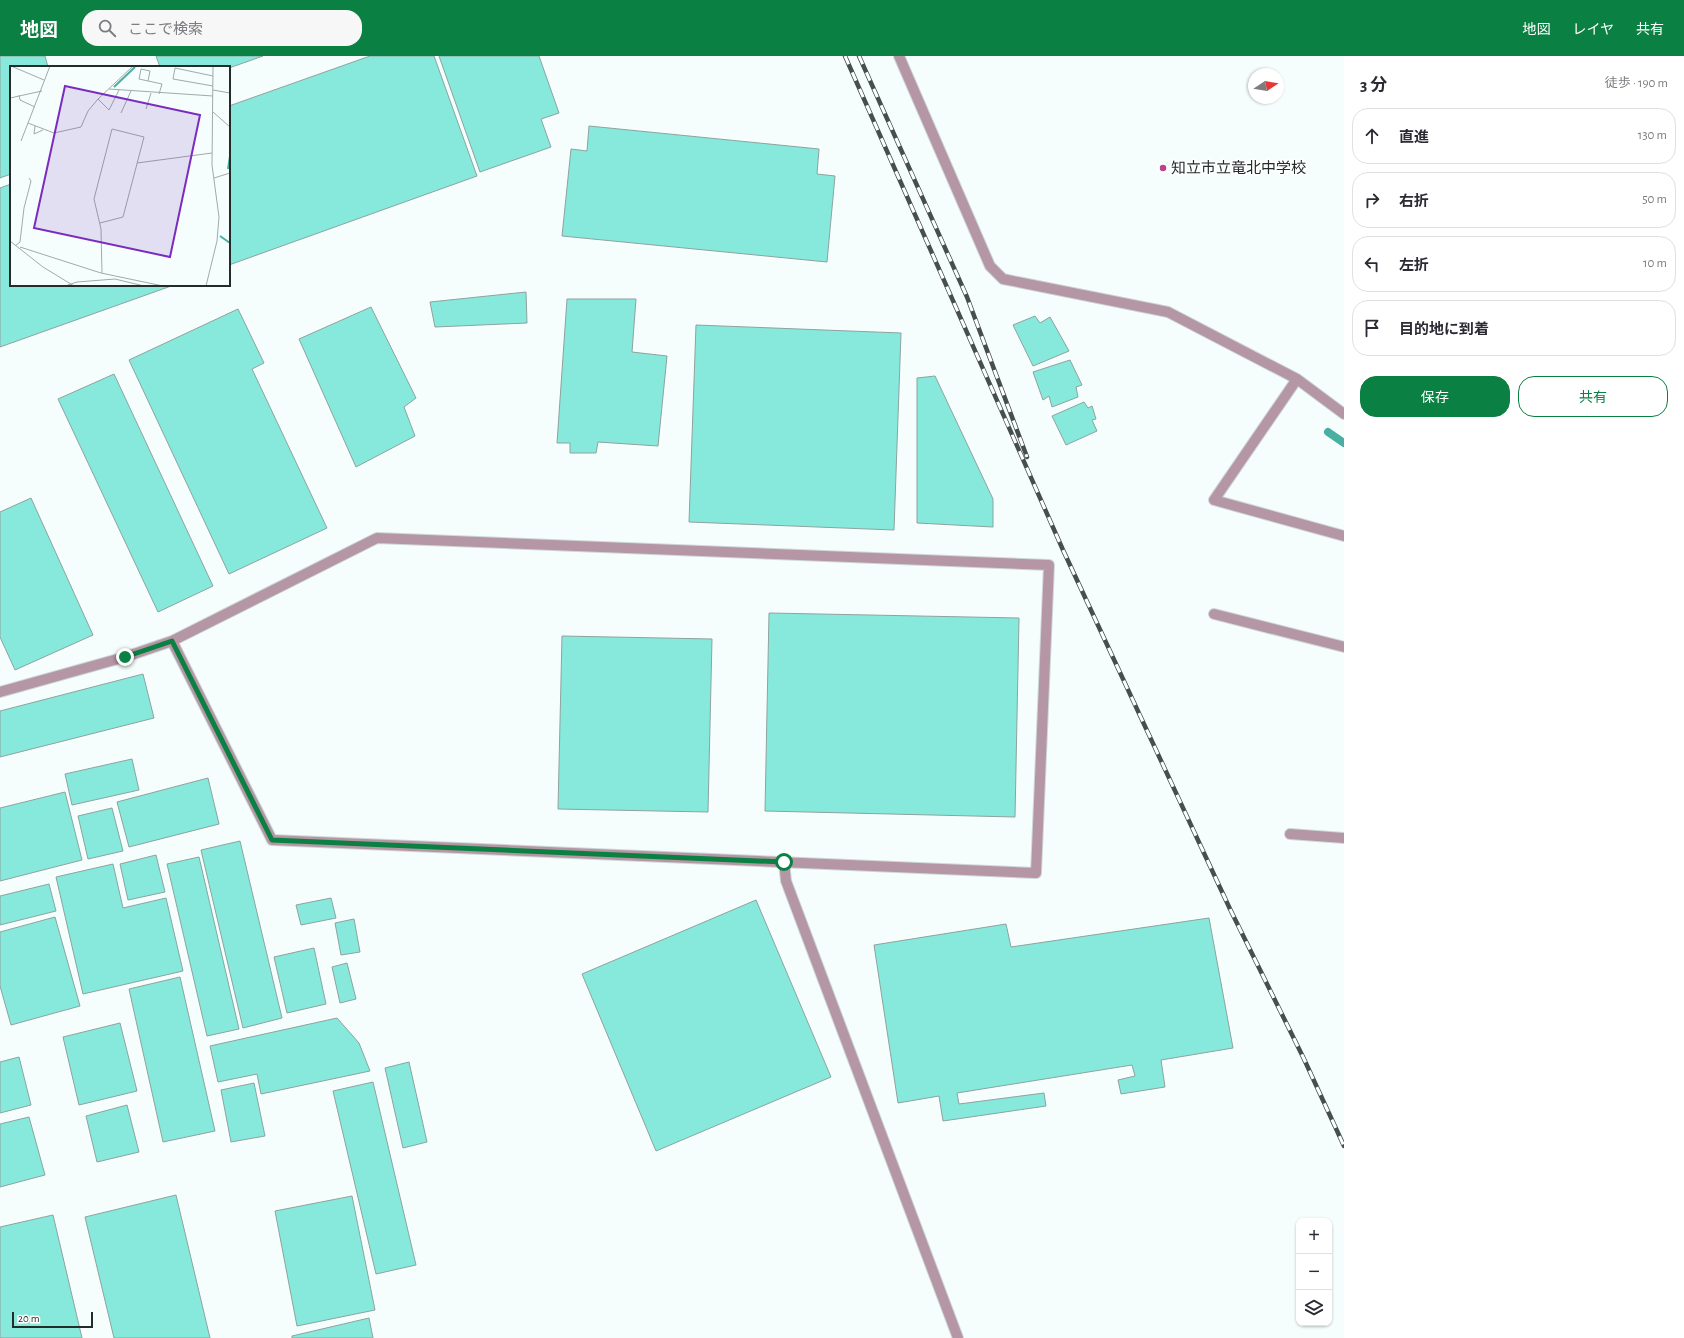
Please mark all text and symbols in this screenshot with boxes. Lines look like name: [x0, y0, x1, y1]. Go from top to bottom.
search box: [82, 10, 362, 46]
icon: search: [96, 17, 118, 39]
text: 地図: [20, 21, 58, 40]
text: ここで検索: [128, 22, 203, 37]
text: 地図: [1522, 23, 1550, 37]
text: レイヤ: [1572, 23, 1614, 37]
text: 共有: [1636, 23, 1664, 37]
inset map: [10, 66, 230, 286]
north arrow: [1248, 68, 1284, 104]
text: 3 分: [1360, 76, 1387, 93]
text: 徒歩 · 190 m: [1605, 77, 1668, 90]
icon: ahead: [1361, 125, 1383, 147]
text: 130 m: [1638, 129, 1667, 142]
text: 直進: [1399, 130, 1429, 145]
place label: 知立市立竜北中学校: [1171, 159, 1306, 176]
marker: 知立市立竜北中学校: [1158, 163, 1168, 173]
icon: right: [1361, 189, 1383, 211]
text: 50 m: [1642, 193, 1667, 206]
text: 右折: [1399, 194, 1429, 209]
icon: left: [1361, 253, 1383, 275]
text: 10 m: [1643, 257, 1667, 270]
text: 左折: [1399, 258, 1429, 273]
icon: arrive: [1361, 317, 1383, 339]
text: 目的地に到着: [1399, 322, 1489, 337]
button: 保存: [1360, 376, 1510, 417]
button: 共有: [1518, 376, 1668, 417]
route end: [116, 648, 134, 666]
route start: [775, 853, 793, 871]
map controls: [1296, 1218, 1332, 1326]
button: +: [1296, 1218, 1332, 1254]
button: −: [1296, 1254, 1332, 1290]
button: layers: [1296, 1290, 1332, 1326]
scale bar: [12, 1310, 93, 1329]
text: 20 m: [18, 1313, 39, 1324]

